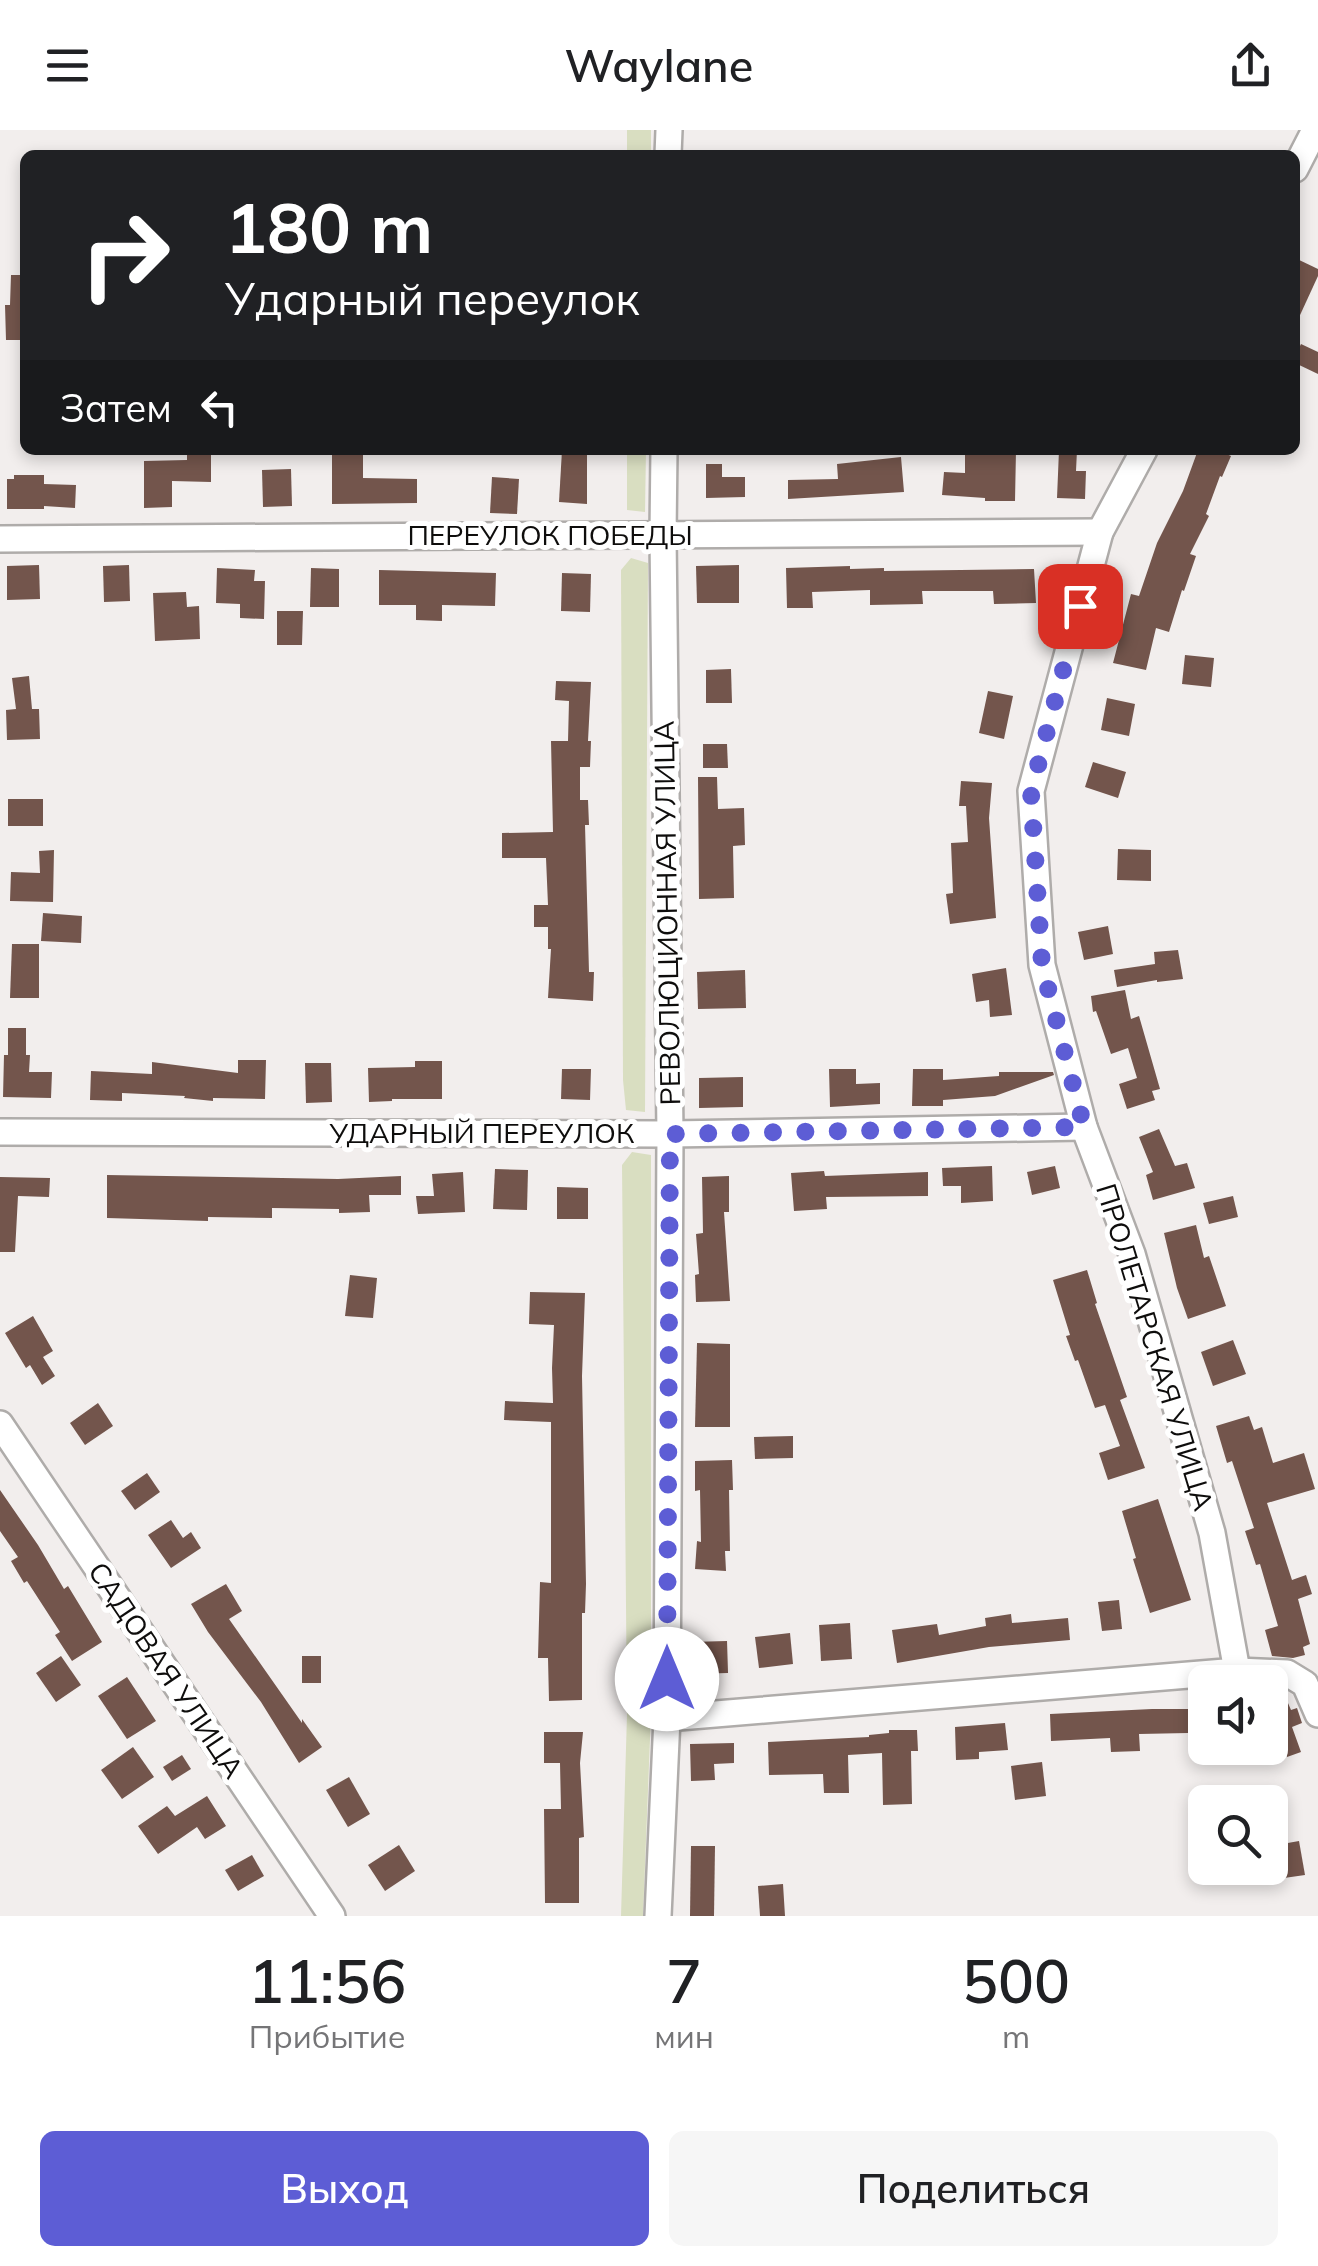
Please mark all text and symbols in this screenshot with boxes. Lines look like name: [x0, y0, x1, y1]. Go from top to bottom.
text: Waylane: [565, 37, 753, 93]
icon: menu: [40, 38, 95, 93]
icon: share: [1223, 38, 1278, 93]
text: 180 m: [225, 183, 433, 271]
icon: right: [60, 190, 190, 320]
text: Ударный переулок: [225, 270, 640, 326]
icon: left: [192, 380, 247, 435]
text: Затем: [60, 384, 172, 432]
street label: ПЕРЕУЛОК ПОБЕДЫ: [407, 517, 693, 552]
pin: [1038, 564, 1123, 649]
icon: arrive: [1053, 579, 1108, 634]
street label: РЕВОЛЮЦИОННАЯ УЛИЦА: [646, 720, 687, 1106]
street label: УДАРНЫЙ ПЕРЕУЛОК: [329, 1115, 635, 1150]
street label: ПРОЛЕТАРСКАЯ УЛИЦА: [1089, 1179, 1222, 1515]
street label: САДОВАЯ УЛИЦА: [81, 1555, 252, 1785]
position arrow: [615, 1627, 719, 1731]
map controls: [1188, 1665, 1288, 1885]
button: sound: [1188, 1665, 1288, 1765]
button: search: [1188, 1785, 1288, 1885]
text: 11:56: [248, 1943, 406, 2018]
text: 7: [666, 1943, 702, 2018]
text: 500: [962, 1943, 1070, 2018]
text: Прибытие: [249, 2016, 406, 2056]
text: мин: [654, 2016, 714, 2056]
text: m: [1002, 2016, 1030, 2056]
button: Выход: [40, 2131, 649, 2246]
button: Поделиться: [669, 2131, 1278, 2246]

